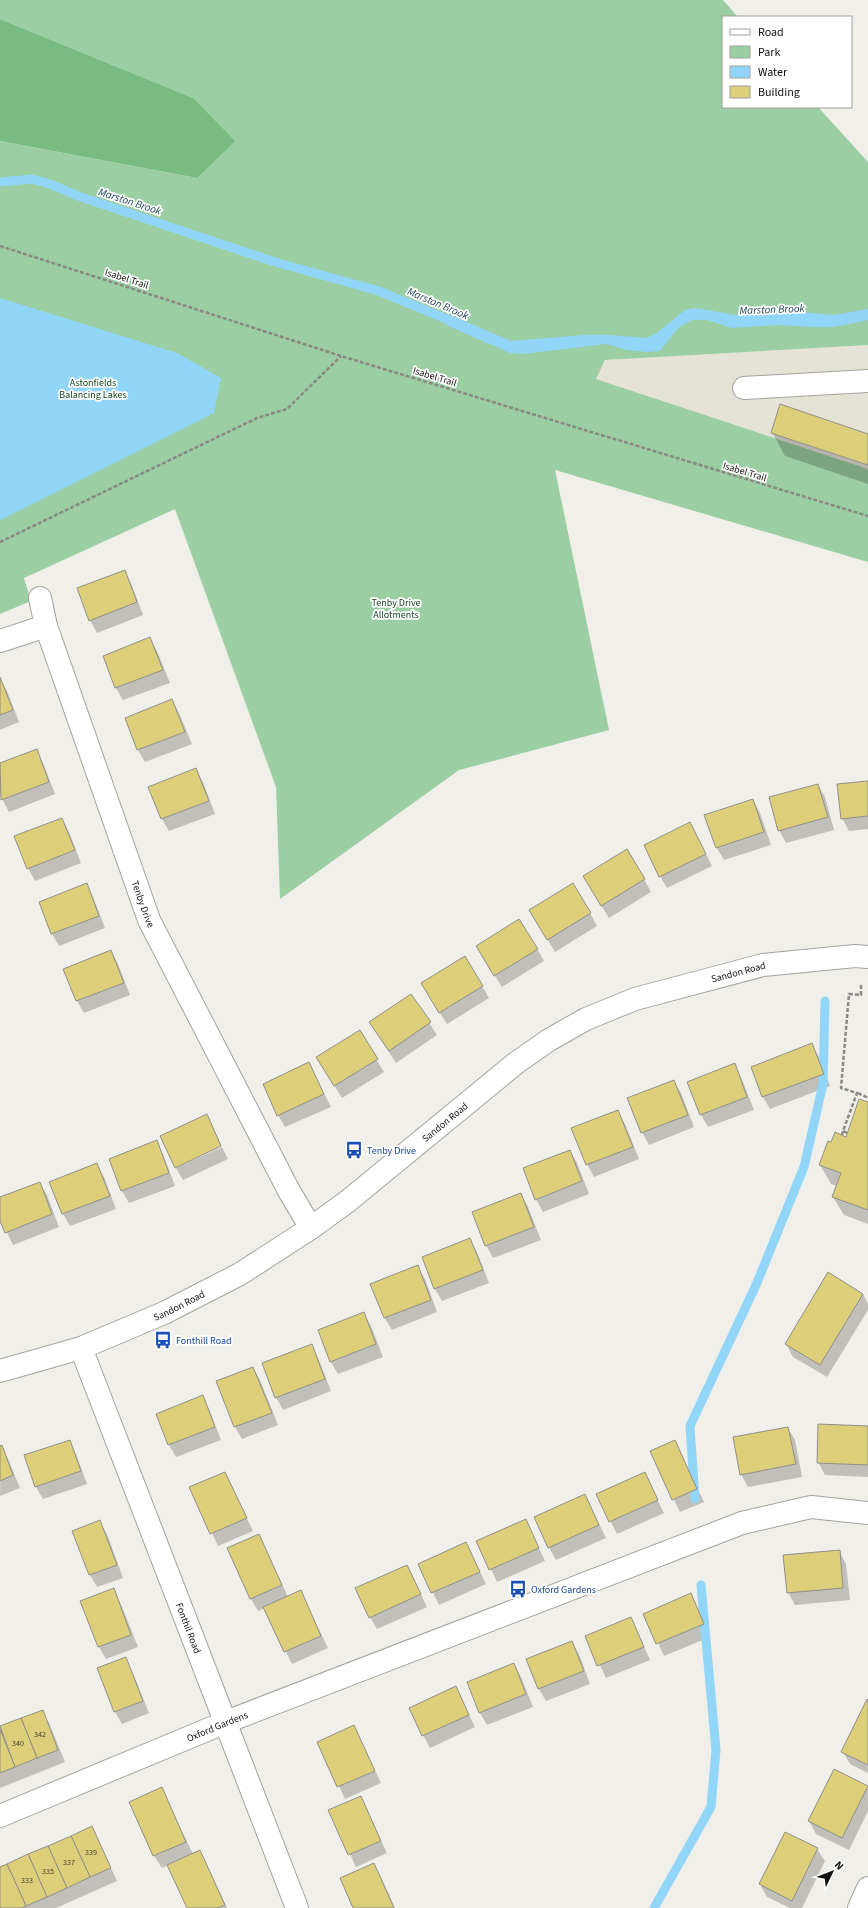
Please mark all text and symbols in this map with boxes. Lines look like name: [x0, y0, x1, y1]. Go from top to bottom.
legend: [722, 16, 852, 108]
text: Road: [758, 24, 784, 41]
text: Park: [758, 44, 780, 61]
text: Water: [758, 64, 788, 81]
text: Building: [758, 84, 800, 101]
water label: Marston Brook: [96, 184, 164, 219]
street label: Isabel Trail: [103, 265, 151, 293]
water label: Marston Brook: [405, 284, 471, 323]
water label: Marston Brook: [739, 301, 806, 318]
street label: Isabel Trail: [411, 364, 459, 390]
park label: Astonfields Balancing Lakes: [59, 376, 127, 402]
street label: Isabel Trail: [721, 459, 769, 485]
park label: Tenby Drive Allotments: [372, 596, 421, 622]
street label: Tenby Drive: [128, 879, 158, 930]
street label: Sandon Road: [710, 959, 767, 986]
street label: Sandon Road: [419, 1099, 471, 1146]
bus stop icon: Tenby Drive: [344, 1140, 364, 1160]
place label: Tenby Drive: [367, 1144, 416, 1158]
street label: Sandon Road: [151, 1287, 207, 1325]
bus stop icon: Fonthill Road: [153, 1330, 173, 1350]
place label: Fonthill Road: [176, 1334, 232, 1348]
bus stop icon: Oxford Gardens: [508, 1579, 528, 1599]
place label: Oxford Gardens: [531, 1583, 596, 1597]
street label: Fonthil Road: [172, 1601, 204, 1656]
street label: Oxford Gardens: [185, 1708, 250, 1746]
house number: 342: [34, 1729, 46, 1740]
house number: 340: [12, 1738, 24, 1749]
house number: 339: [85, 1847, 97, 1858]
north arrow: [812, 1852, 852, 1892]
house number: 337: [63, 1857, 75, 1868]
text: N: [831, 1858, 847, 1873]
house number: 335: [42, 1866, 54, 1877]
house number: 333: [21, 1875, 33, 1886]

